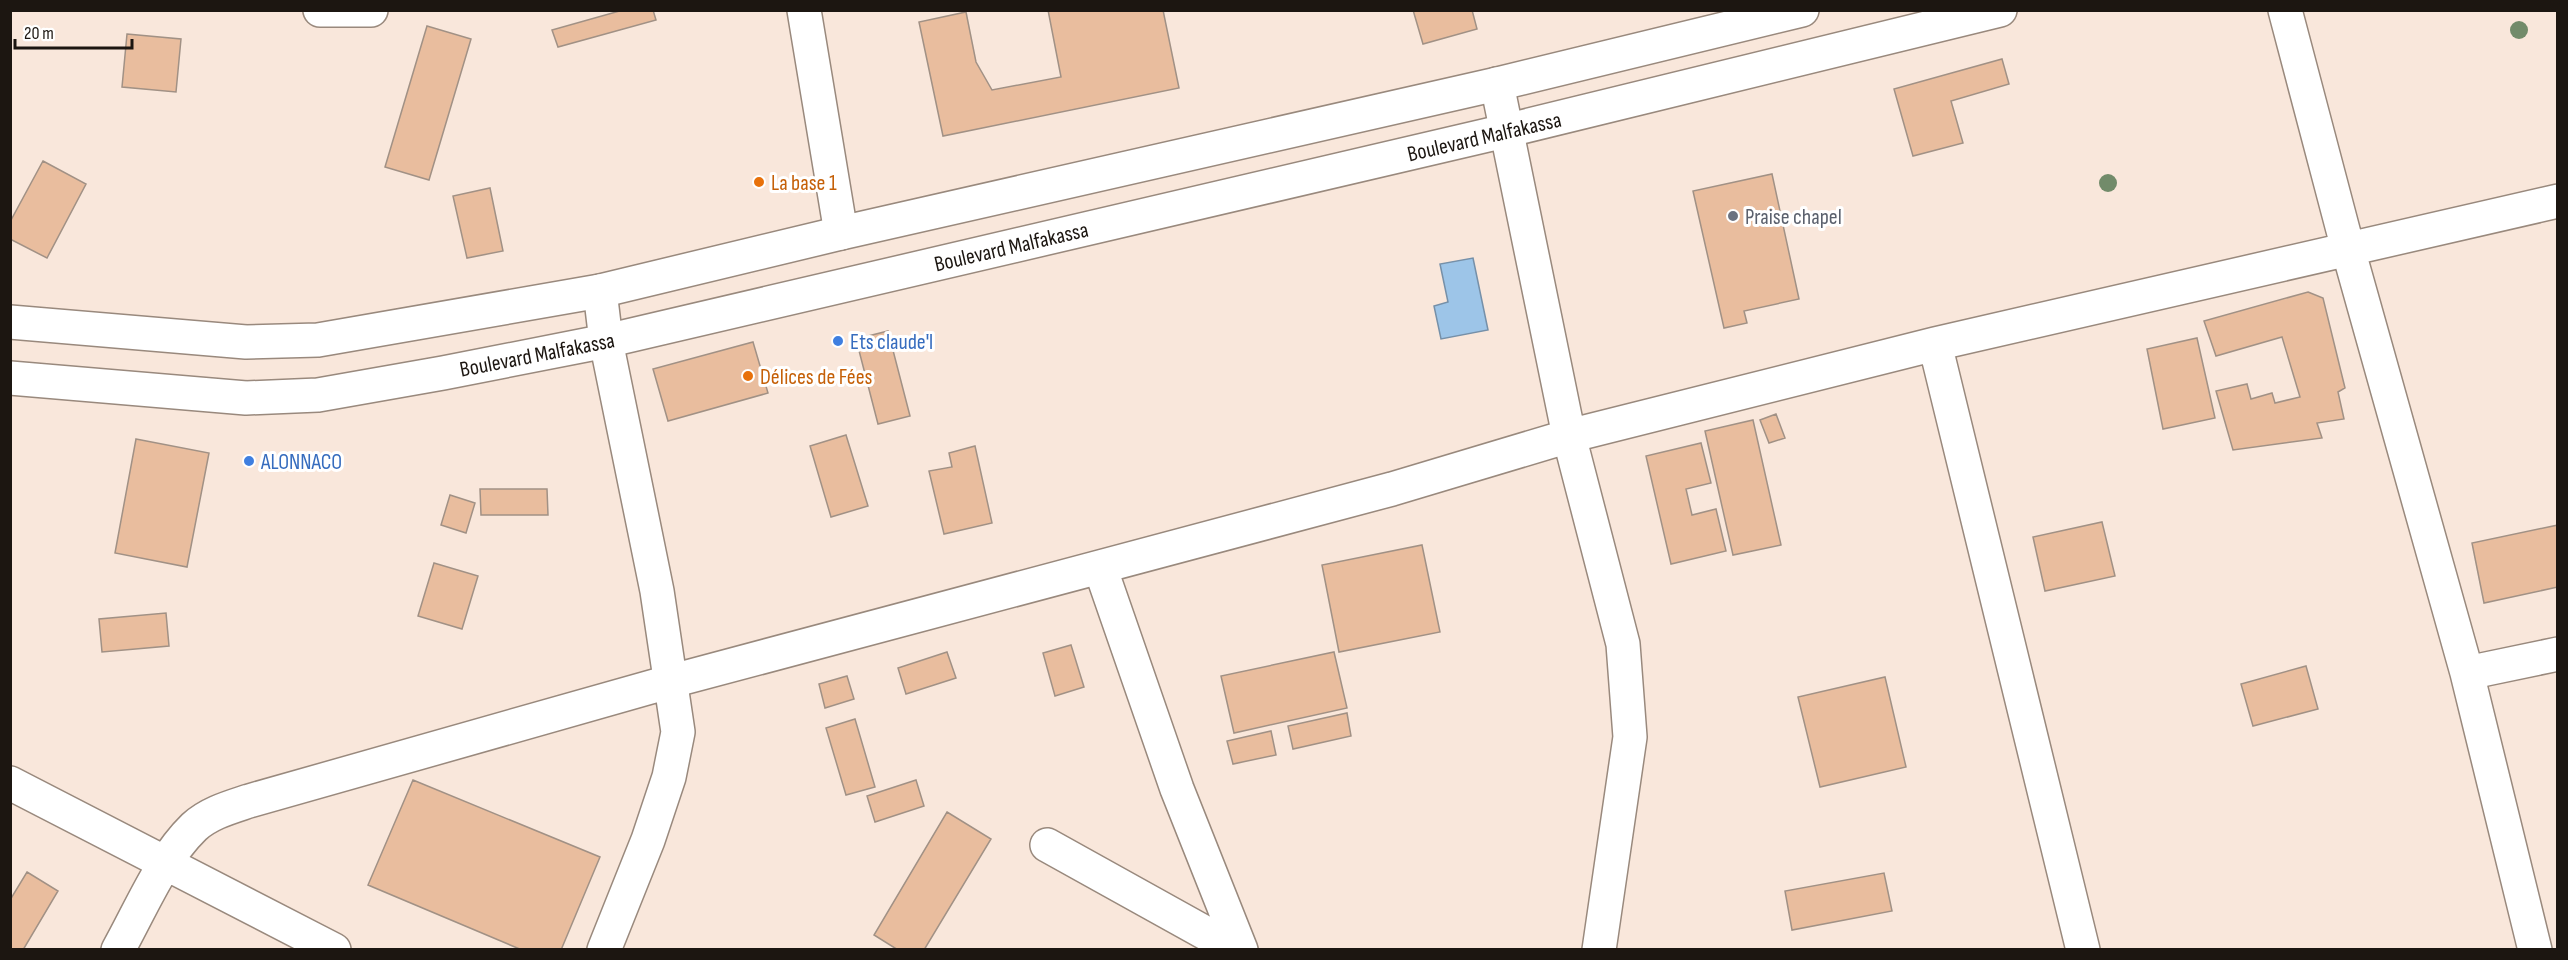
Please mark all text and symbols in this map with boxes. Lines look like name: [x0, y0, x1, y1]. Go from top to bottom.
scale bar: [15, 12, 132, 50]
text: 20 m: [24, 23, 54, 44]
street label: Boulevard Malfakassa: [1405, 107, 1564, 168]
place label: La base 1: [771, 170, 837, 197]
marker: La base 1: [752, 175, 766, 189]
place label: Praise chapel: [1745, 204, 1842, 231]
marker: Praise chapel: [1726, 209, 1740, 223]
street label: Boulevard Malfakassa: [932, 217, 1091, 278]
street label: Boulevard Malfakassa: [458, 327, 617, 384]
place label: Ets claude'l: [850, 329, 933, 356]
marker: Ets claude'l: [831, 334, 845, 348]
place label: Délices de Fées: [760, 364, 873, 391]
marker: Délices de Fées: [741, 369, 755, 383]
place label: ALONNACO: [260, 449, 342, 476]
marker: ALONNACO: [242, 454, 256, 468]

